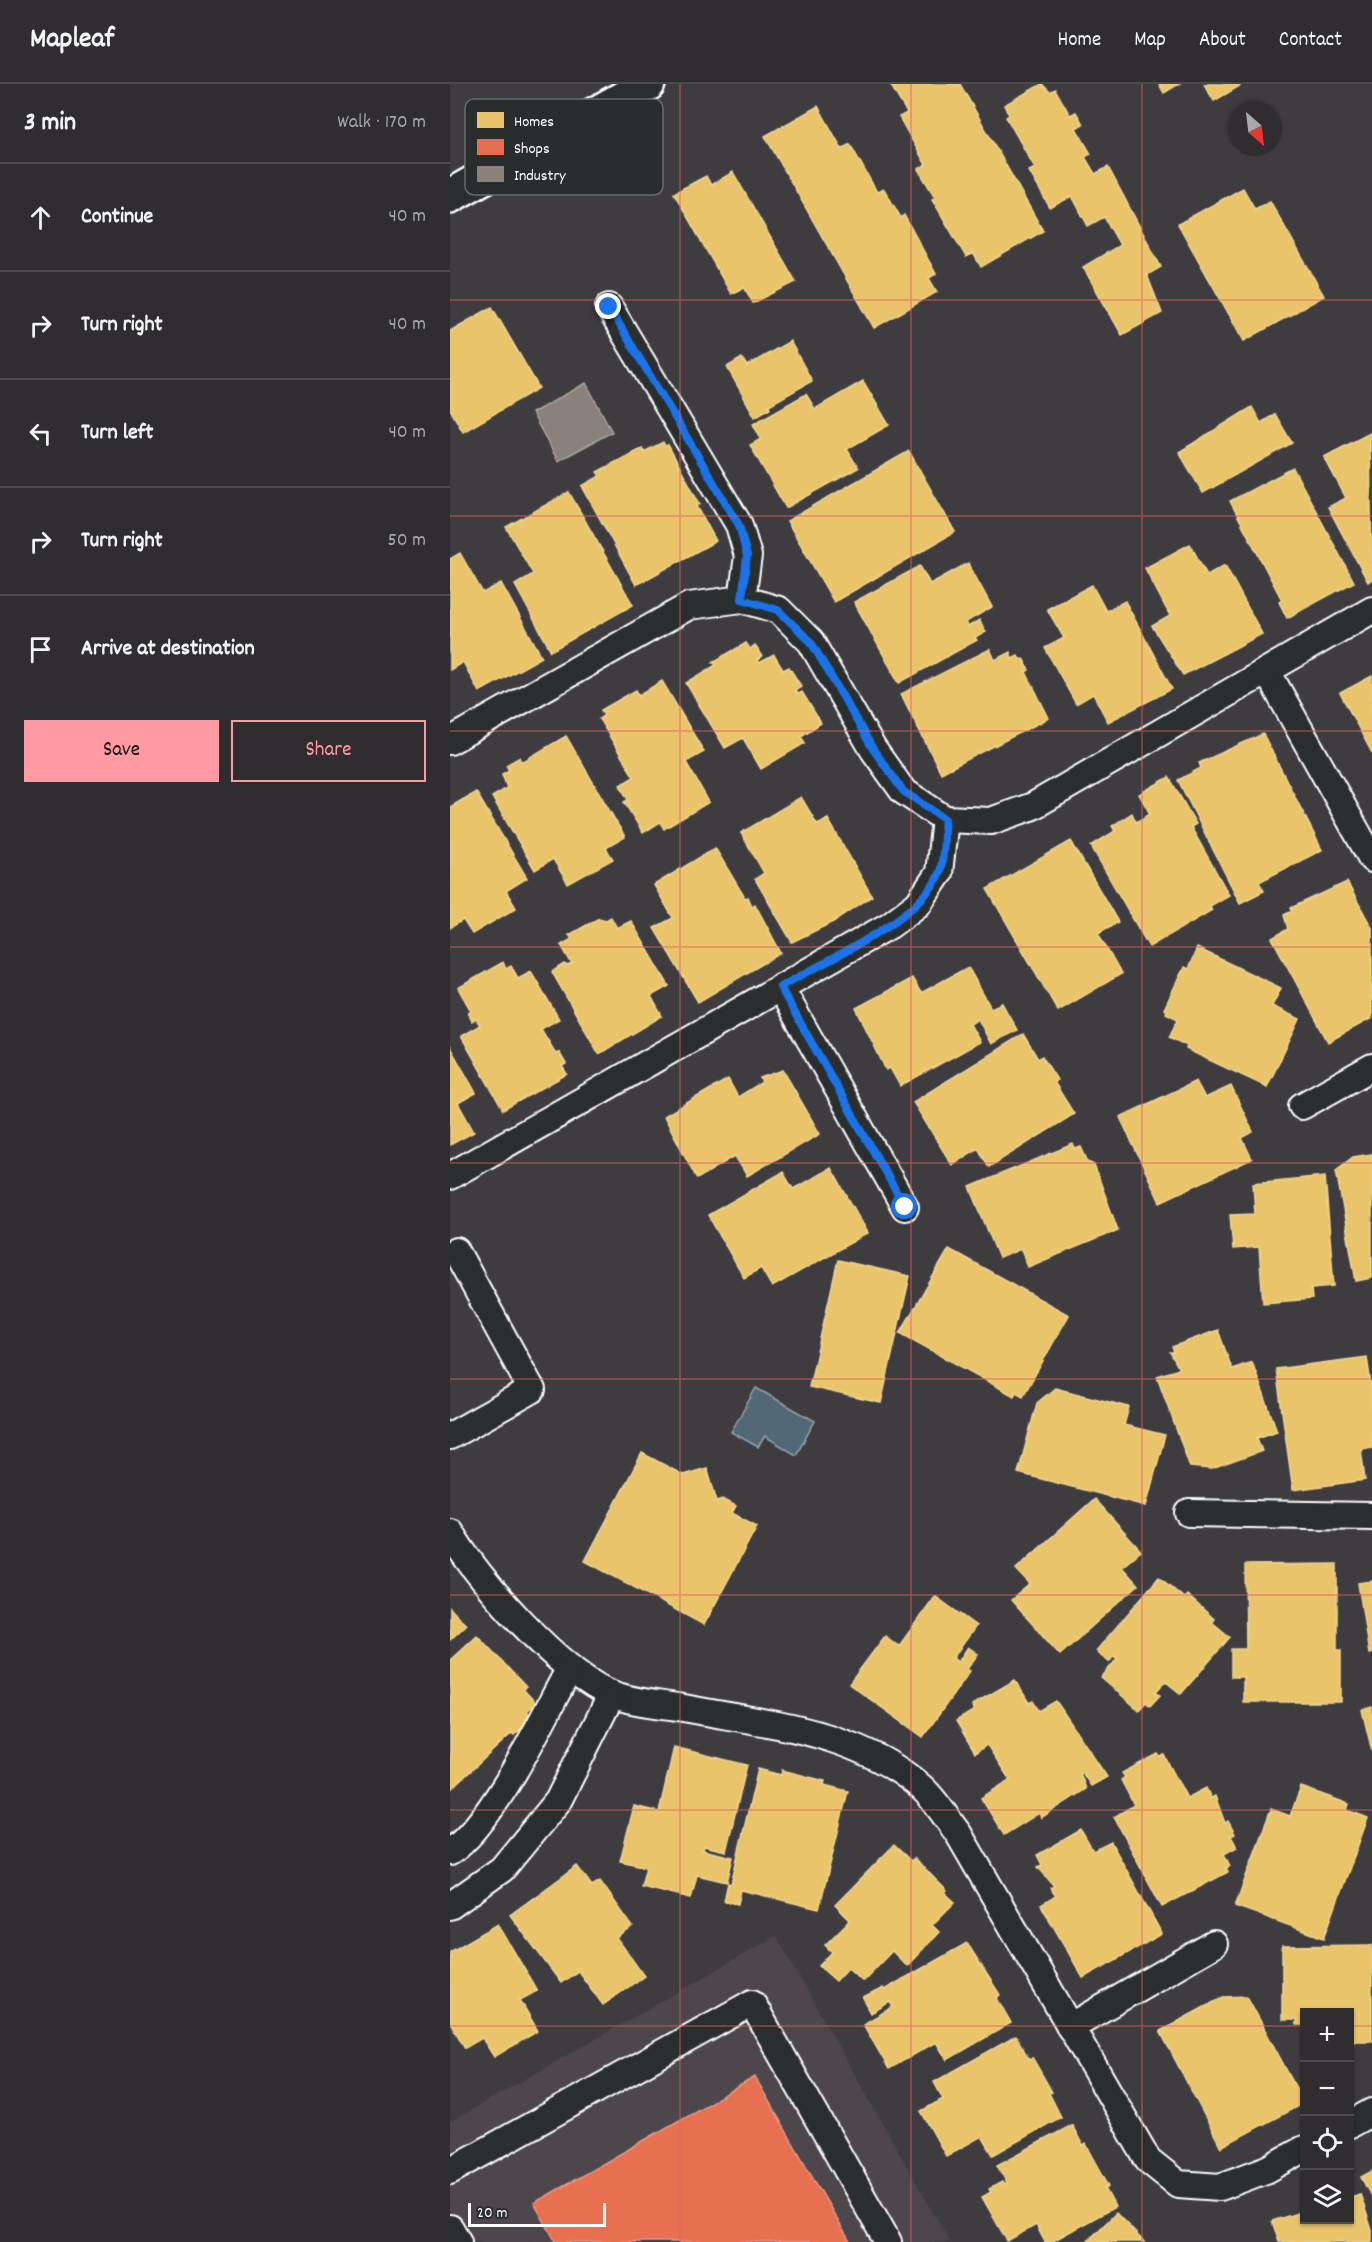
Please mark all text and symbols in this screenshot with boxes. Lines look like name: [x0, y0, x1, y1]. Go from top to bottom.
text: Mapleaf: [30, 21, 114, 61]
text: Home: [1057, 26, 1101, 56]
text: Map: [1134, 26, 1166, 56]
text: About: [1199, 26, 1246, 56]
text: Contact: [1279, 26, 1342, 56]
legend: [465, 99, 663, 195]
north arrow: [1228, 102, 1282, 156]
text: 3 min: [24, 105, 76, 142]
text: Walk · 170 m: [337, 109, 426, 137]
text: Homes: [514, 111, 554, 134]
text: Shops: [514, 138, 550, 161]
text: Industry: [514, 165, 566, 188]
icon: ahead: [24, 201, 57, 234]
text: Continue: [81, 202, 153, 233]
text: 40 m: [388, 203, 426, 231]
route end: [595, 293, 621, 319]
icon: right: [24, 309, 57, 342]
text: Turn right: [81, 310, 163, 341]
text: 40 m: [388, 311, 426, 339]
icon: left: [24, 417, 57, 450]
text: Turn left: [81, 418, 153, 449]
text: 40 m: [388, 419, 426, 447]
icon: right: [24, 525, 57, 558]
text: Turn right: [81, 526, 163, 557]
text: 50 m: [388, 527, 426, 555]
icon: arrive: [24, 633, 57, 666]
text: Arrive at destination: [81, 634, 255, 665]
button: Save: [24, 720, 219, 782]
button: Share: [231, 720, 426, 782]
route start: [891, 1193, 917, 1219]
map controls: [1300, 2008, 1354, 2224]
button: +: [1300, 2008, 1354, 2062]
button: −: [1300, 2062, 1354, 2116]
button: locate: [1300, 2116, 1354, 2170]
button: layers: [1300, 2170, 1354, 2224]
scale bar: [468, 2200, 606, 2228]
text: 20 m: [477, 2202, 507, 2225]

